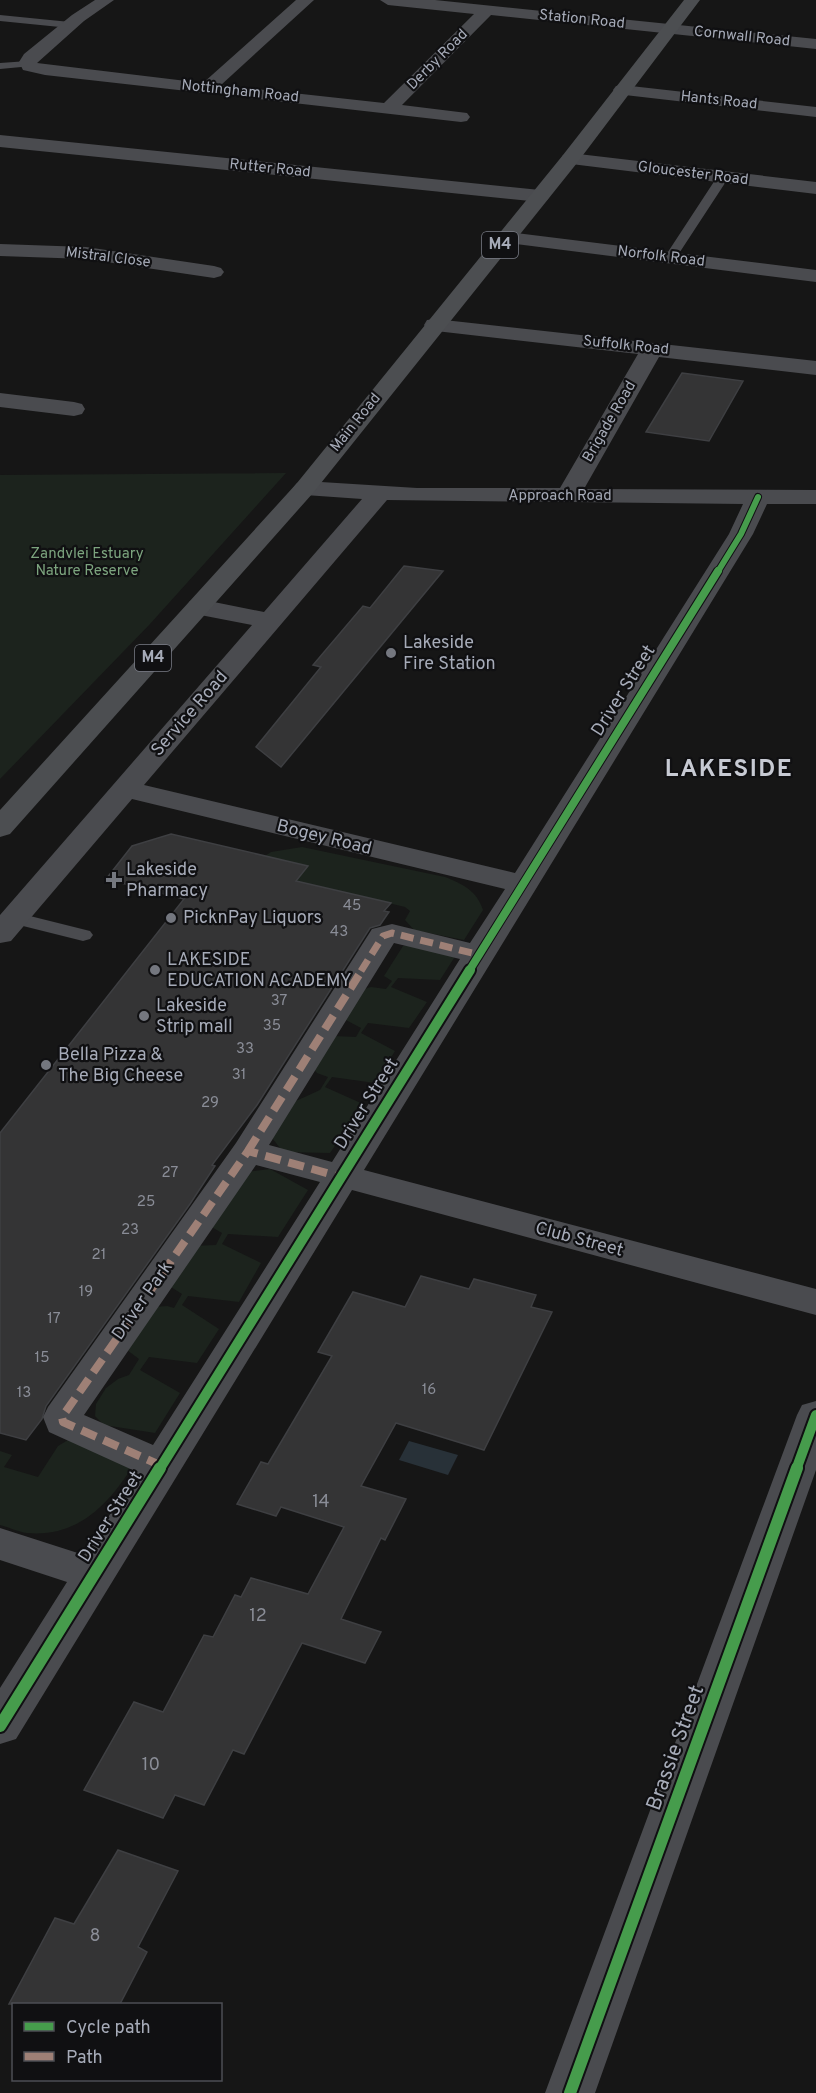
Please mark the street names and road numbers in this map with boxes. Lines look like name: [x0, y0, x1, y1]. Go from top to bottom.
street label: Station Road: [538, 6, 626, 34]
street label: Cornwall Road: [693, 22, 791, 52]
street label: Derby Road: [403, 25, 473, 95]
street label: Nottingham Road: [180, 76, 300, 108]
street label: Hants Road: [680, 88, 758, 114]
street label: Rutter Road: [228, 155, 312, 183]
street label: Gloucester Road: [637, 158, 749, 190]
road number: M4: [482, 232, 518, 258]
street label: Norfolk Road: [616, 242, 706, 272]
street label: Mistral Close: [64, 243, 152, 273]
street label: Suffolk Road: [582, 332, 670, 360]
street label: Brigade Road: [579, 378, 641, 466]
street label: Main Road: [327, 390, 385, 456]
street label: Approach Road: [508, 487, 612, 506]
street label: Driver Street: [587, 641, 661, 741]
road number: M4: [135, 645, 171, 671]
street label: Service Road: [147, 666, 233, 762]
street label: Bogey Road: [274, 815, 374, 861]
street label: Driver Street: [330, 1054, 404, 1154]
street label: Club Street: [532, 1217, 626, 1263]
street label: Driver Park: [107, 1257, 179, 1345]
street label: Driver Street: [74, 1467, 148, 1567]
street label: Brassie Street: [641, 1682, 711, 1814]

